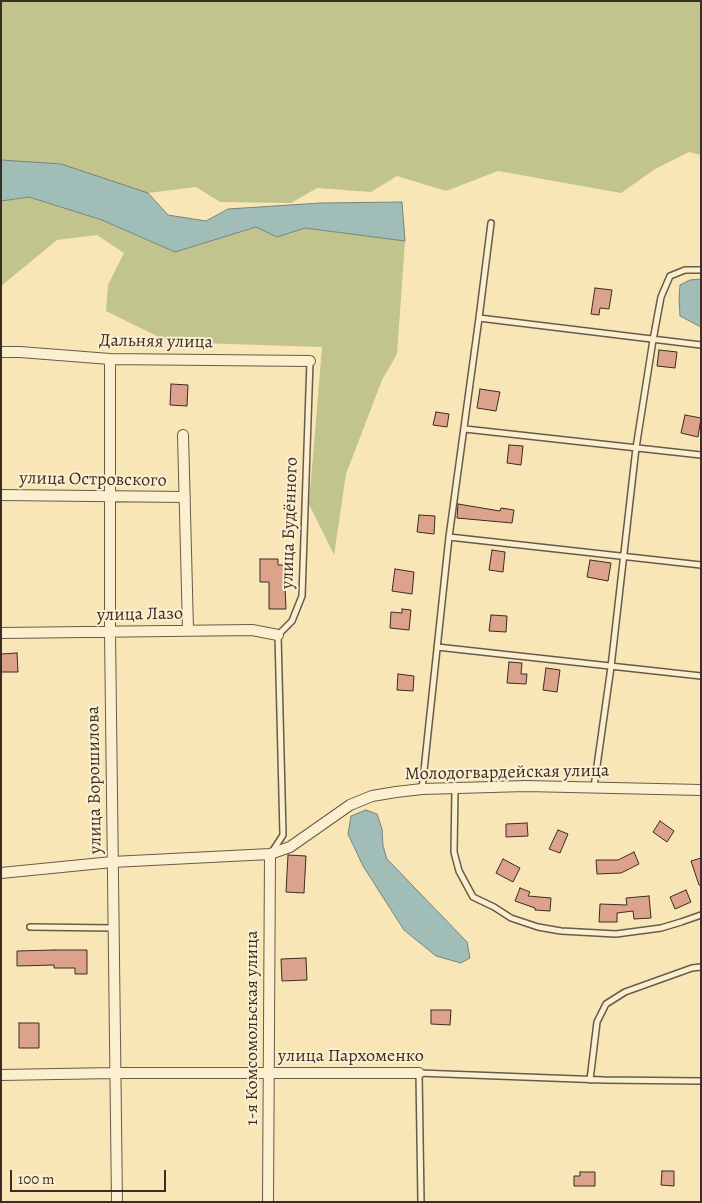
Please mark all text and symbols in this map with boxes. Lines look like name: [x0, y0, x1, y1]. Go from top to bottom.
street label: Дальняя улица: [99, 330, 213, 354]
street label: улица Будённого: [277, 457, 303, 589]
street label: улица Островского: [19, 468, 167, 492]
street label: улица Лазо: [97, 603, 183, 627]
street label: улица Ворошилова: [83, 706, 107, 854]
street label: Молодогвардейская улица: [404, 760, 610, 786]
street label: 1-я Комсомольская улица: [242, 931, 264, 1125]
street label: улица Пархоменко: [278, 1046, 424, 1068]
scale bar: [12, 1160, 169, 1192]
text: 100 m: [18, 1169, 55, 1189]

